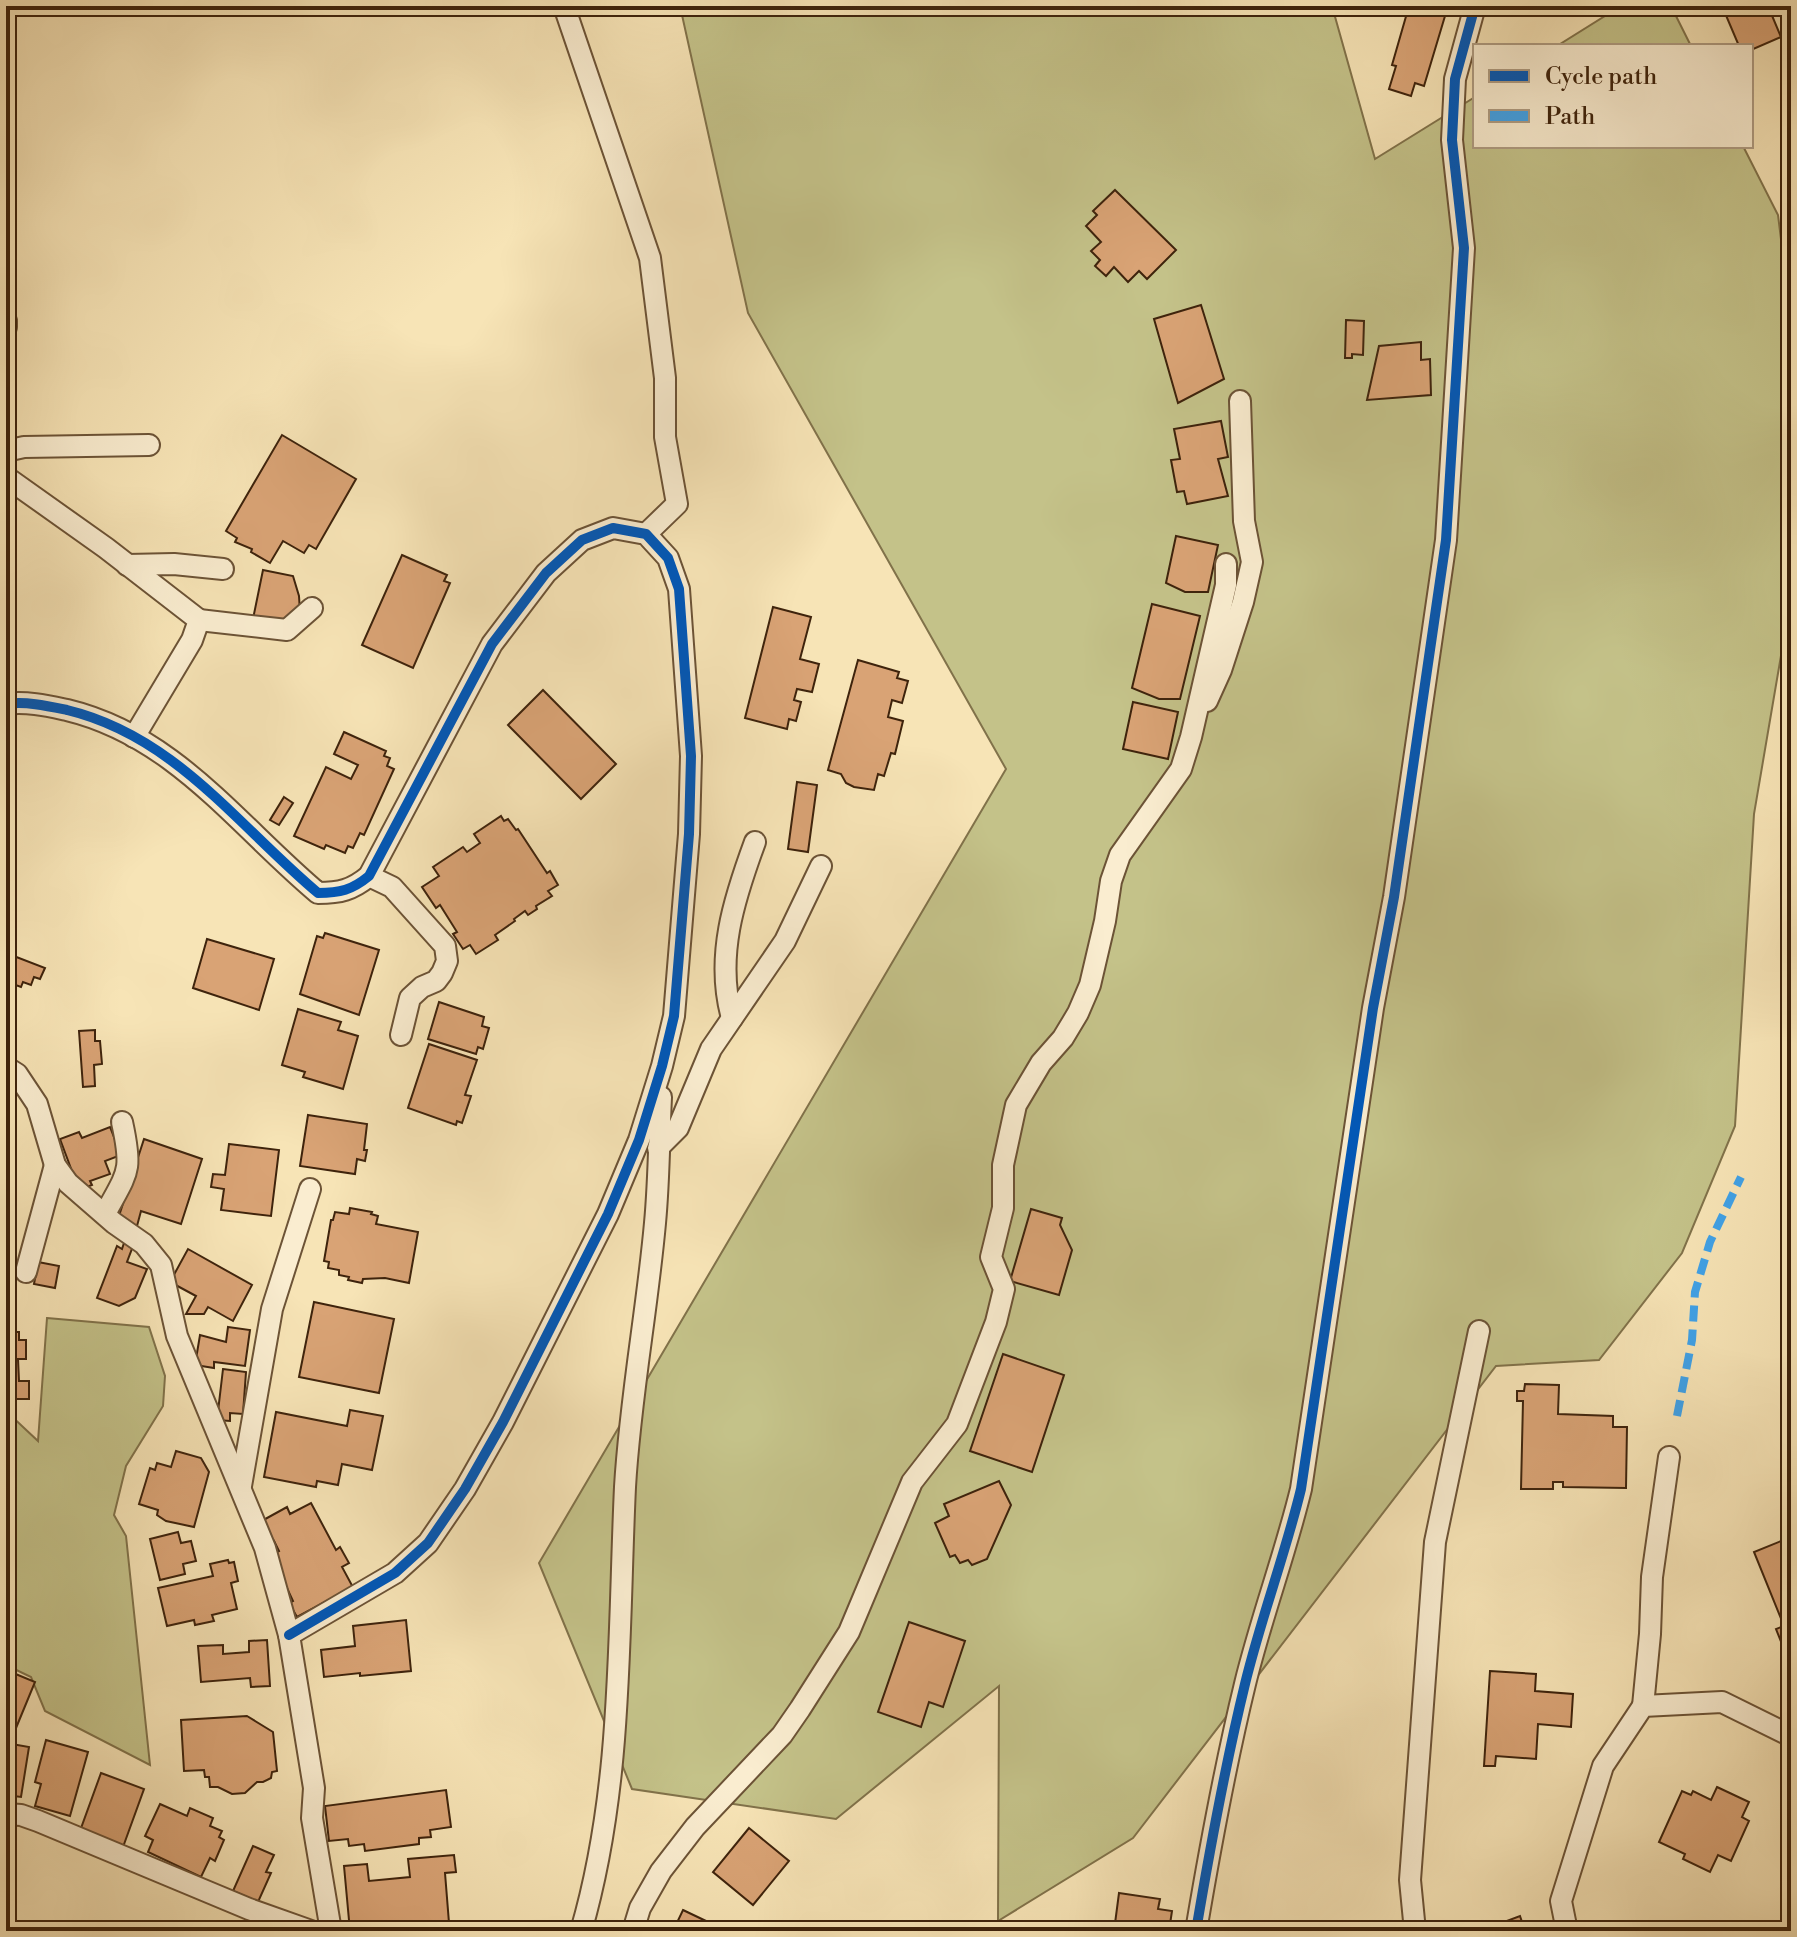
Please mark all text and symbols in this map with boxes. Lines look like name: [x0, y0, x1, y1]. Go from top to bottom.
legend: [1473, 44, 1753, 148]
text: Cycle path: [1545, 62, 1657, 92]
text: Path: [1545, 102, 1595, 132]

